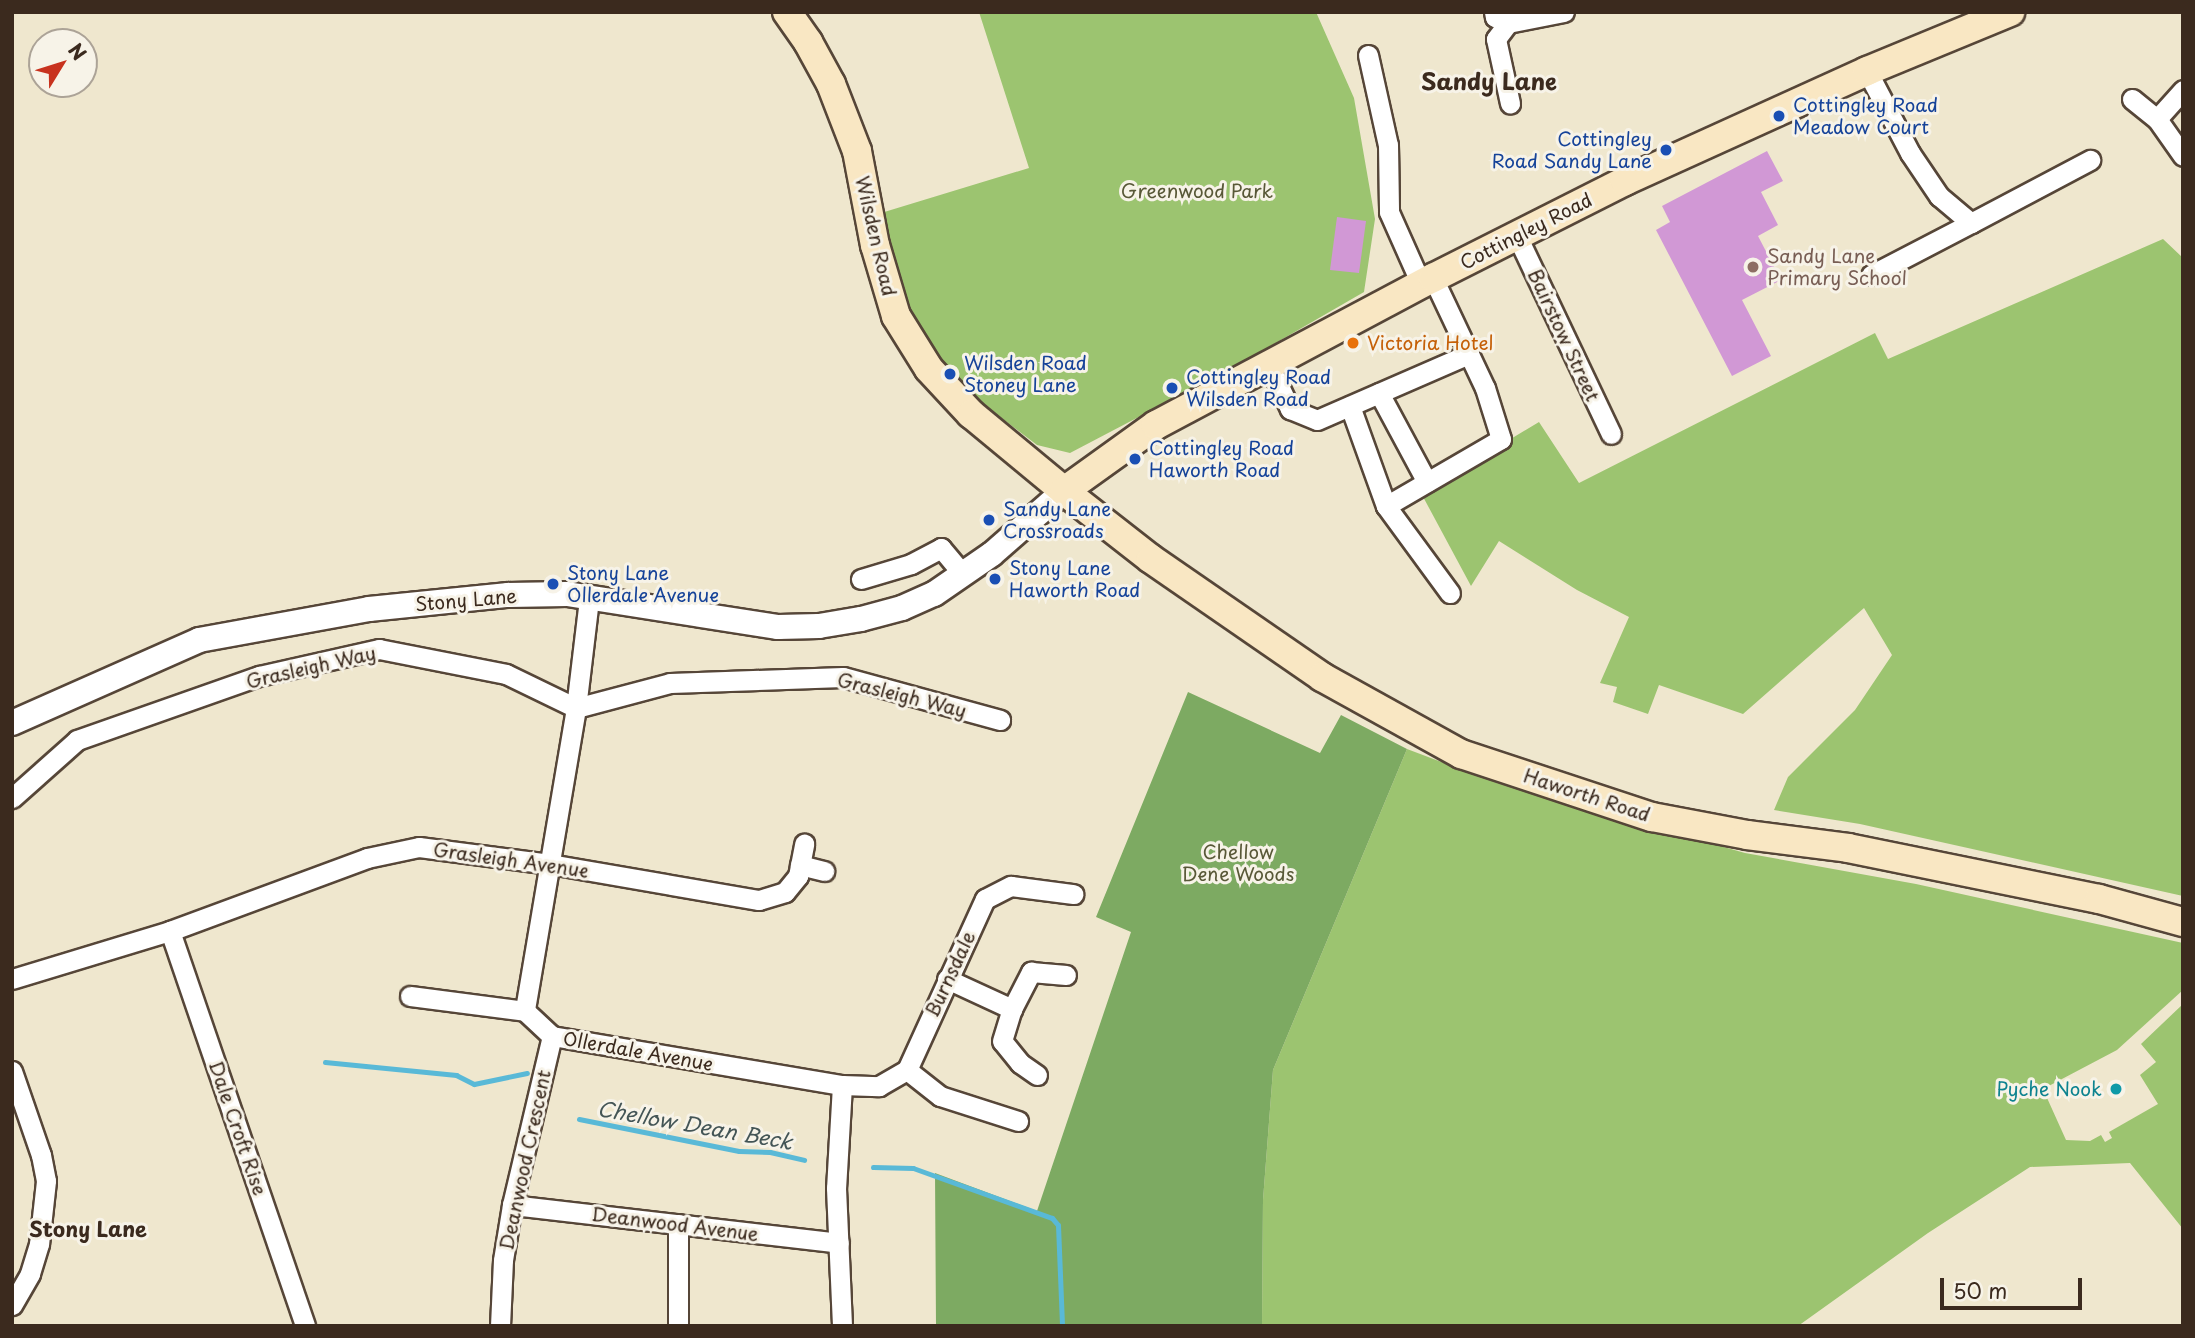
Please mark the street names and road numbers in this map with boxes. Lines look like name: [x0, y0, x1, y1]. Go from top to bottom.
street label: Wilsden Road: [851, 173, 901, 299]
street label: Cottingley Road: [1455, 188, 1597, 274]
street label: Bairstow Street: [1523, 265, 1605, 405]
street label: Stony Lane: [414, 584, 518, 616]
street label: Grasleigh Way: [244, 641, 378, 693]
street label: Grasleigh Way: [835, 668, 969, 722]
street label: Haworth Road: [1521, 764, 1653, 826]
street label: Grasleigh Avenue: [432, 838, 590, 882]
street label: Burnsdale: [920, 927, 980, 1021]
street label: Ollerdale Avenue: [561, 1026, 715, 1076]
street label: Dale Croft Rise: [204, 1057, 272, 1199]
street label: Deanwood Crescent: [495, 1068, 555, 1252]
street label: Deanwood Avenue: [590, 1202, 760, 1246]

